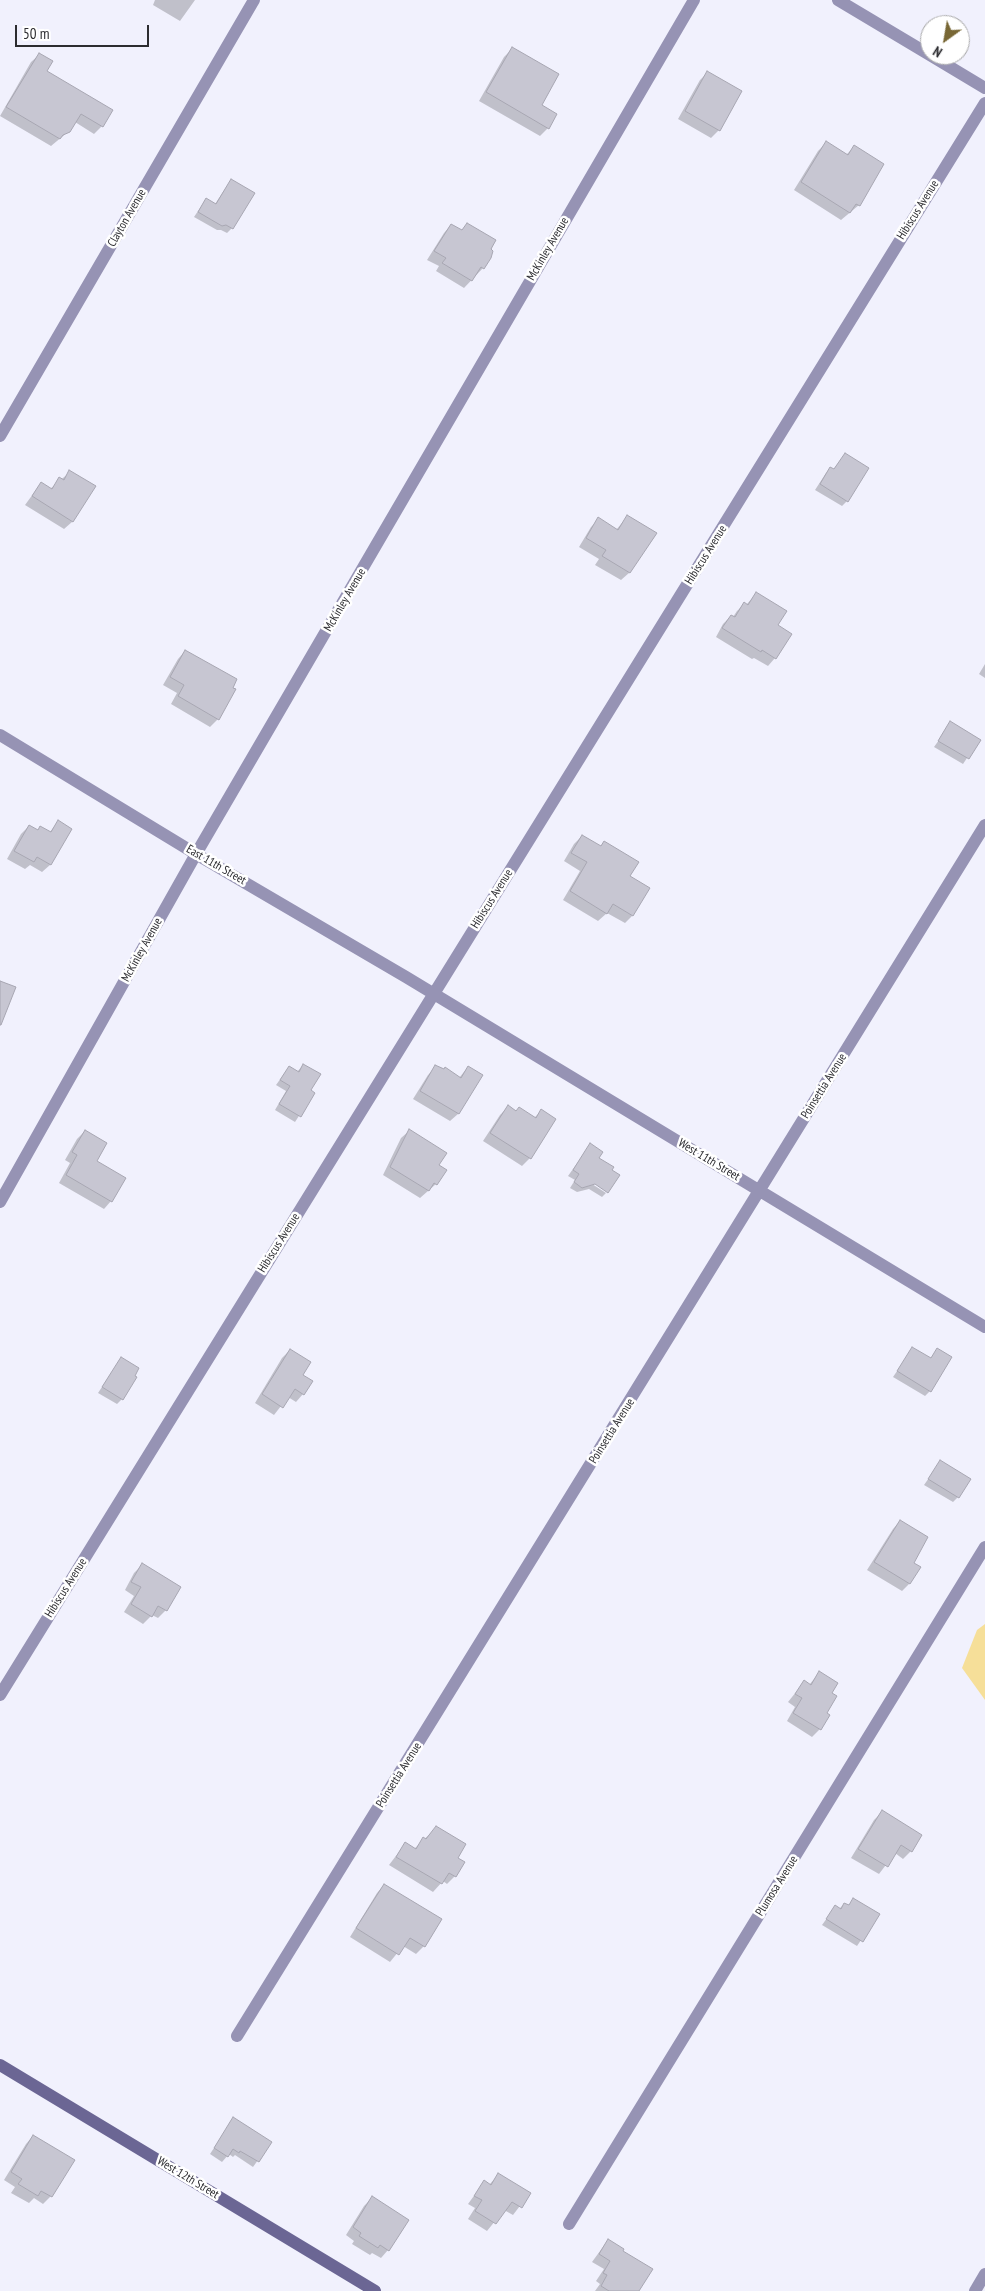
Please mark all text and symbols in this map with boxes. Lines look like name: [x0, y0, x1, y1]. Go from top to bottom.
scale bar: [18, 15, 151, 47]
north arrow: [920, 15, 970, 65]
text: 50 m: [23, 24, 49, 43]
text: N: [930, 42, 946, 62]
street label: Hibiscus Avenue: [894, 178, 942, 242]
street label: Clayton Avenue: [105, 187, 149, 249]
street label: McKinley Avenue: [524, 215, 572, 283]
street label: Hibiscus Avenue: [682, 523, 730, 587]
street label: McKinley Avenue: [321, 566, 369, 634]
street label: East 11th Street: [184, 842, 248, 888]
street label: Hibiscus Avenue: [468, 867, 516, 931]
street label: McKinley Avenue: [119, 916, 165, 984]
street label: Poinsettia Avenue: [798, 1051, 850, 1121]
street label: West 11th Street: [676, 1136, 742, 1184]
street label: Hibiscus Avenue: [255, 1211, 303, 1275]
street label: Poinsettia Avenue: [586, 1396, 638, 1466]
street label: Hibiscus Avenue: [42, 1556, 90, 1620]
street label: Poinsettia Avenue: [373, 1740, 425, 1810]
street label: Plumosa Avenue: [753, 1853, 801, 1919]
street label: West 12th Street: [155, 2154, 221, 2202]

